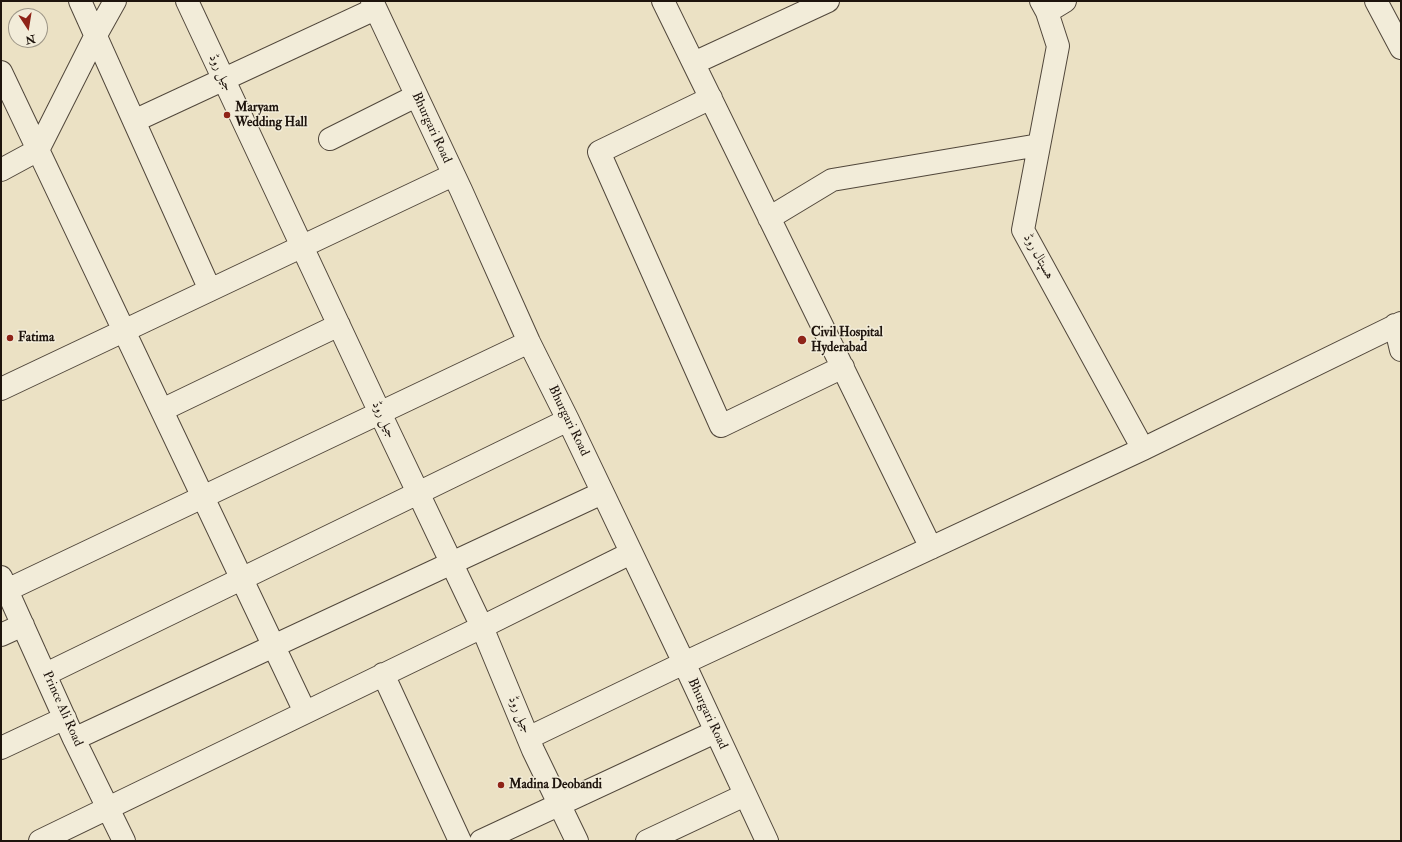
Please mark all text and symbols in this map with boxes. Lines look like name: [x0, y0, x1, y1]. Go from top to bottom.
north arrow: [8, 8, 48, 48]
text: N: [24, 32, 37, 47]
street label: جیل روڈ: [205, 52, 235, 94]
street label: Bhurgari Road: [408, 90, 454, 166]
place label: Maryam Wedding Hall: [235, 100, 307, 131]
marker: Maryam Wedding Hall: [222, 110, 232, 120]
street label: ہسپتال روڈ: [1019, 232, 1057, 282]
place label: Civil Hospital Hyderabad: [811, 325, 883, 356]
place label: Fatima: [18, 330, 54, 346]
marker: Fatima: [5, 333, 15, 343]
marker: Civil Hospital Hyderabad: [796, 334, 808, 346]
street label: Bhurgari Road: [544, 383, 592, 459]
street label: جیل روڈ: [368, 399, 398, 441]
street label: Prince Ali Road: [38, 669, 86, 749]
street label: Bhurgari Road: [684, 676, 730, 752]
street label: جیل روڈ: [504, 694, 534, 736]
place label: Madina Deobandi: [509, 777, 602, 793]
marker: Madina Deobandi: [496, 780, 506, 790]

